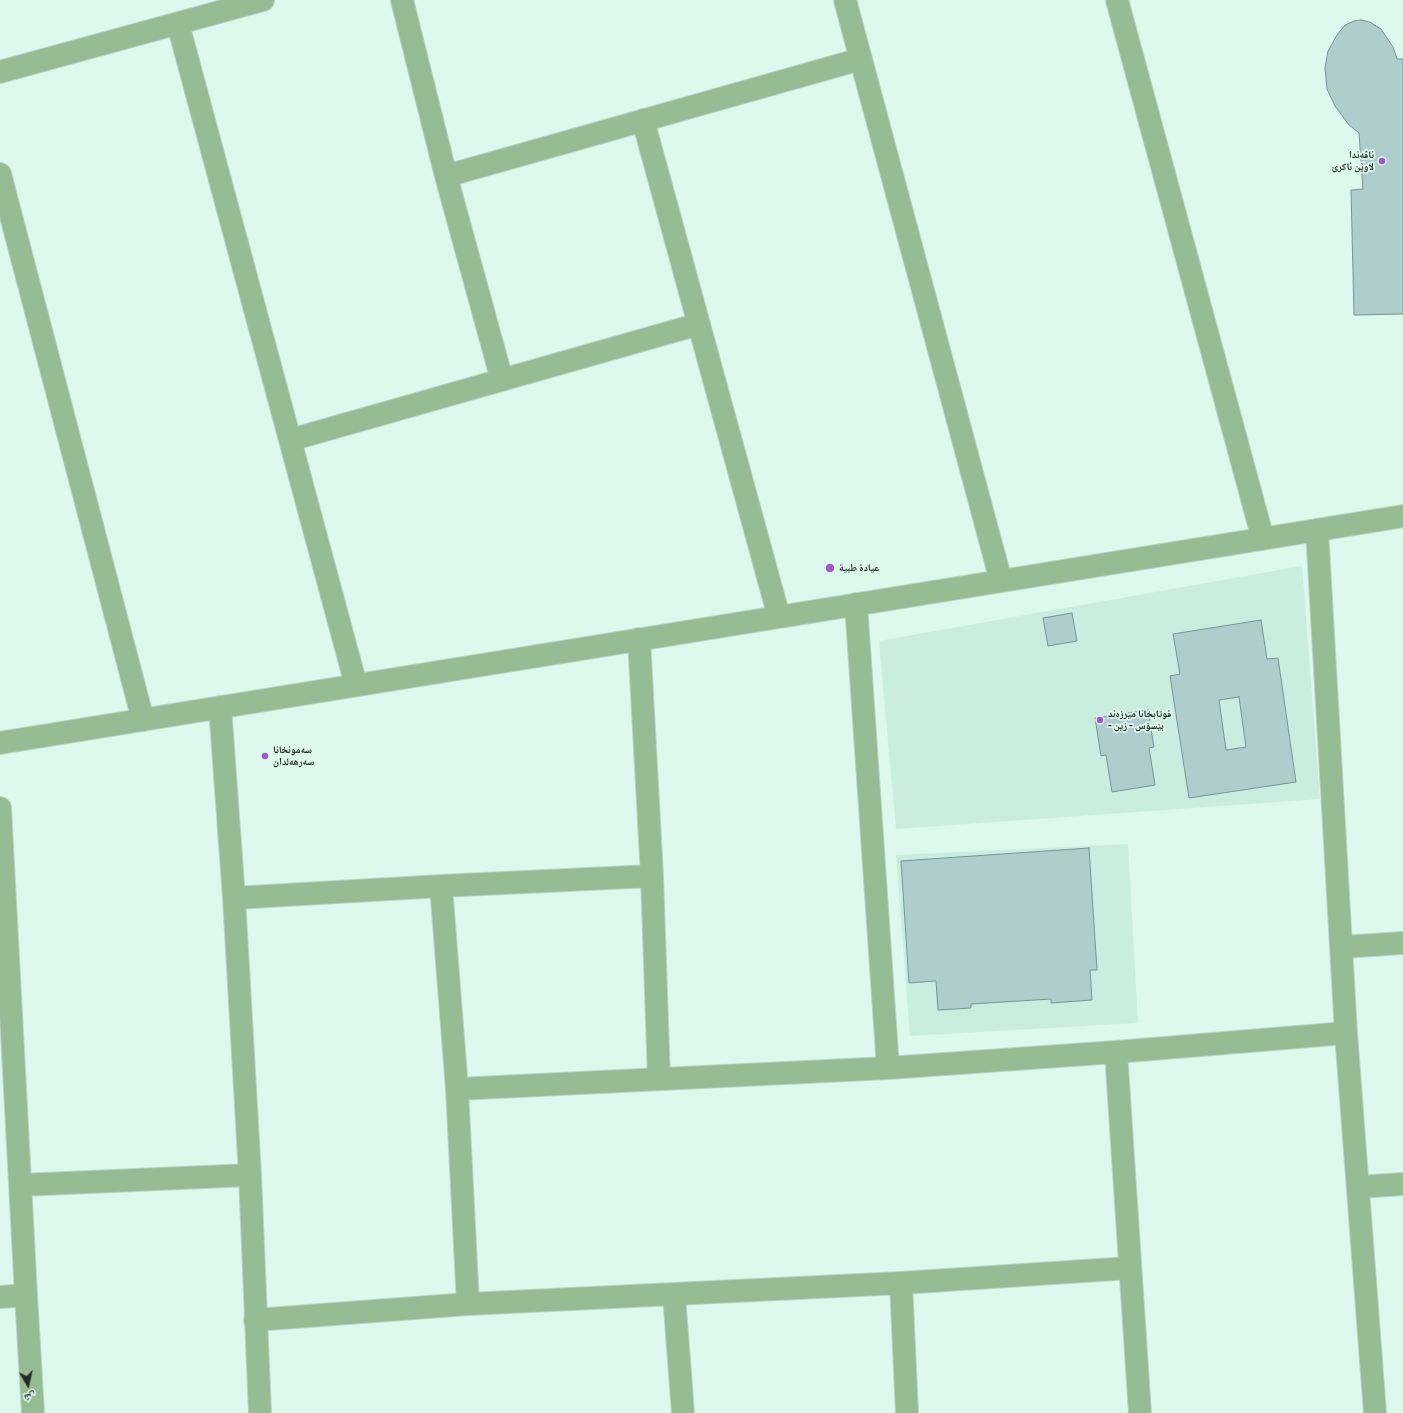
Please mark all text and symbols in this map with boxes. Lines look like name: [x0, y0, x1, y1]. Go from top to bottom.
place label: ناڤەندا لاوێن ئاکرێ: [1332, 149, 1374, 172]
marker: ناڤەندا لاوێن ئاکرێ: [1377, 156, 1387, 166]
marker: عيادة طبية: [824, 562, 836, 574]
place label: عيادة طبية: [839, 562, 879, 574]
place label: قوتابخانا میرزەند - بێسۆس - زین: [1108, 708, 1171, 732]
marker: قوتابخانا میرزەند - بێسۆس - زین: [1095, 715, 1105, 725]
place label: سەمونخانا سەرهەلدان: [273, 744, 314, 768]
marker: سەمونخانا سەرهەلدان: [260, 751, 270, 761]
north arrow: [8, 1365, 48, 1405]
text: ش: [23, 1390, 37, 1405]

